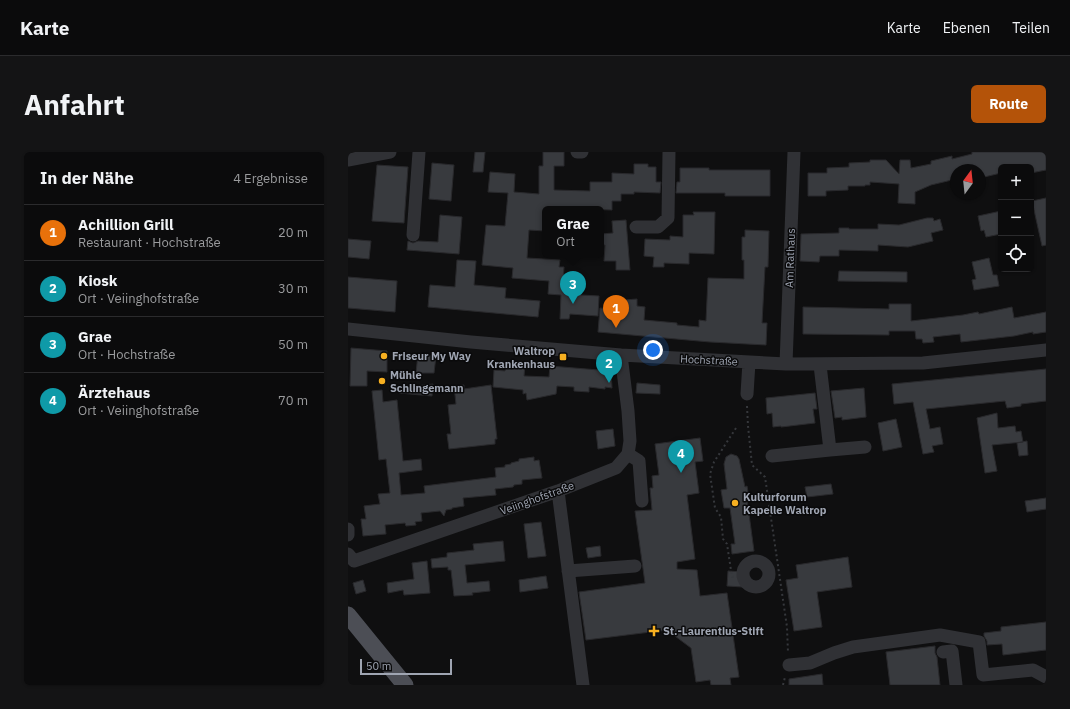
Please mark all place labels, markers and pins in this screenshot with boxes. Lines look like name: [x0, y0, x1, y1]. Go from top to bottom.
pin: 3: [560, 271, 586, 304]
pin: 1: [603, 295, 629, 328]
place label: Waltrop Krankenhaus: [487, 344, 555, 371]
place label: Friseur My Way: [392, 349, 471, 363]
pin: 2: [596, 350, 622, 383]
marker: Friseur My Way: [379, 351, 389, 361]
marker: Waltrop Krankenhaus: [558, 352, 568, 362]
place label: Mühle Schlingemann: [390, 368, 464, 395]
marker: Mühle Schlingemann: [377, 376, 387, 386]
pin: 4: [668, 440, 694, 473]
place label: Kulturforum Kapelle Waltrop: [743, 490, 827, 517]
marker: Kulturforum Kapelle Waltrop: [730, 498, 740, 508]
place label: St.-Laurentius-Stift: [663, 624, 764, 638]
marker: St.-Laurentius-Stift: [648, 625, 660, 637]

